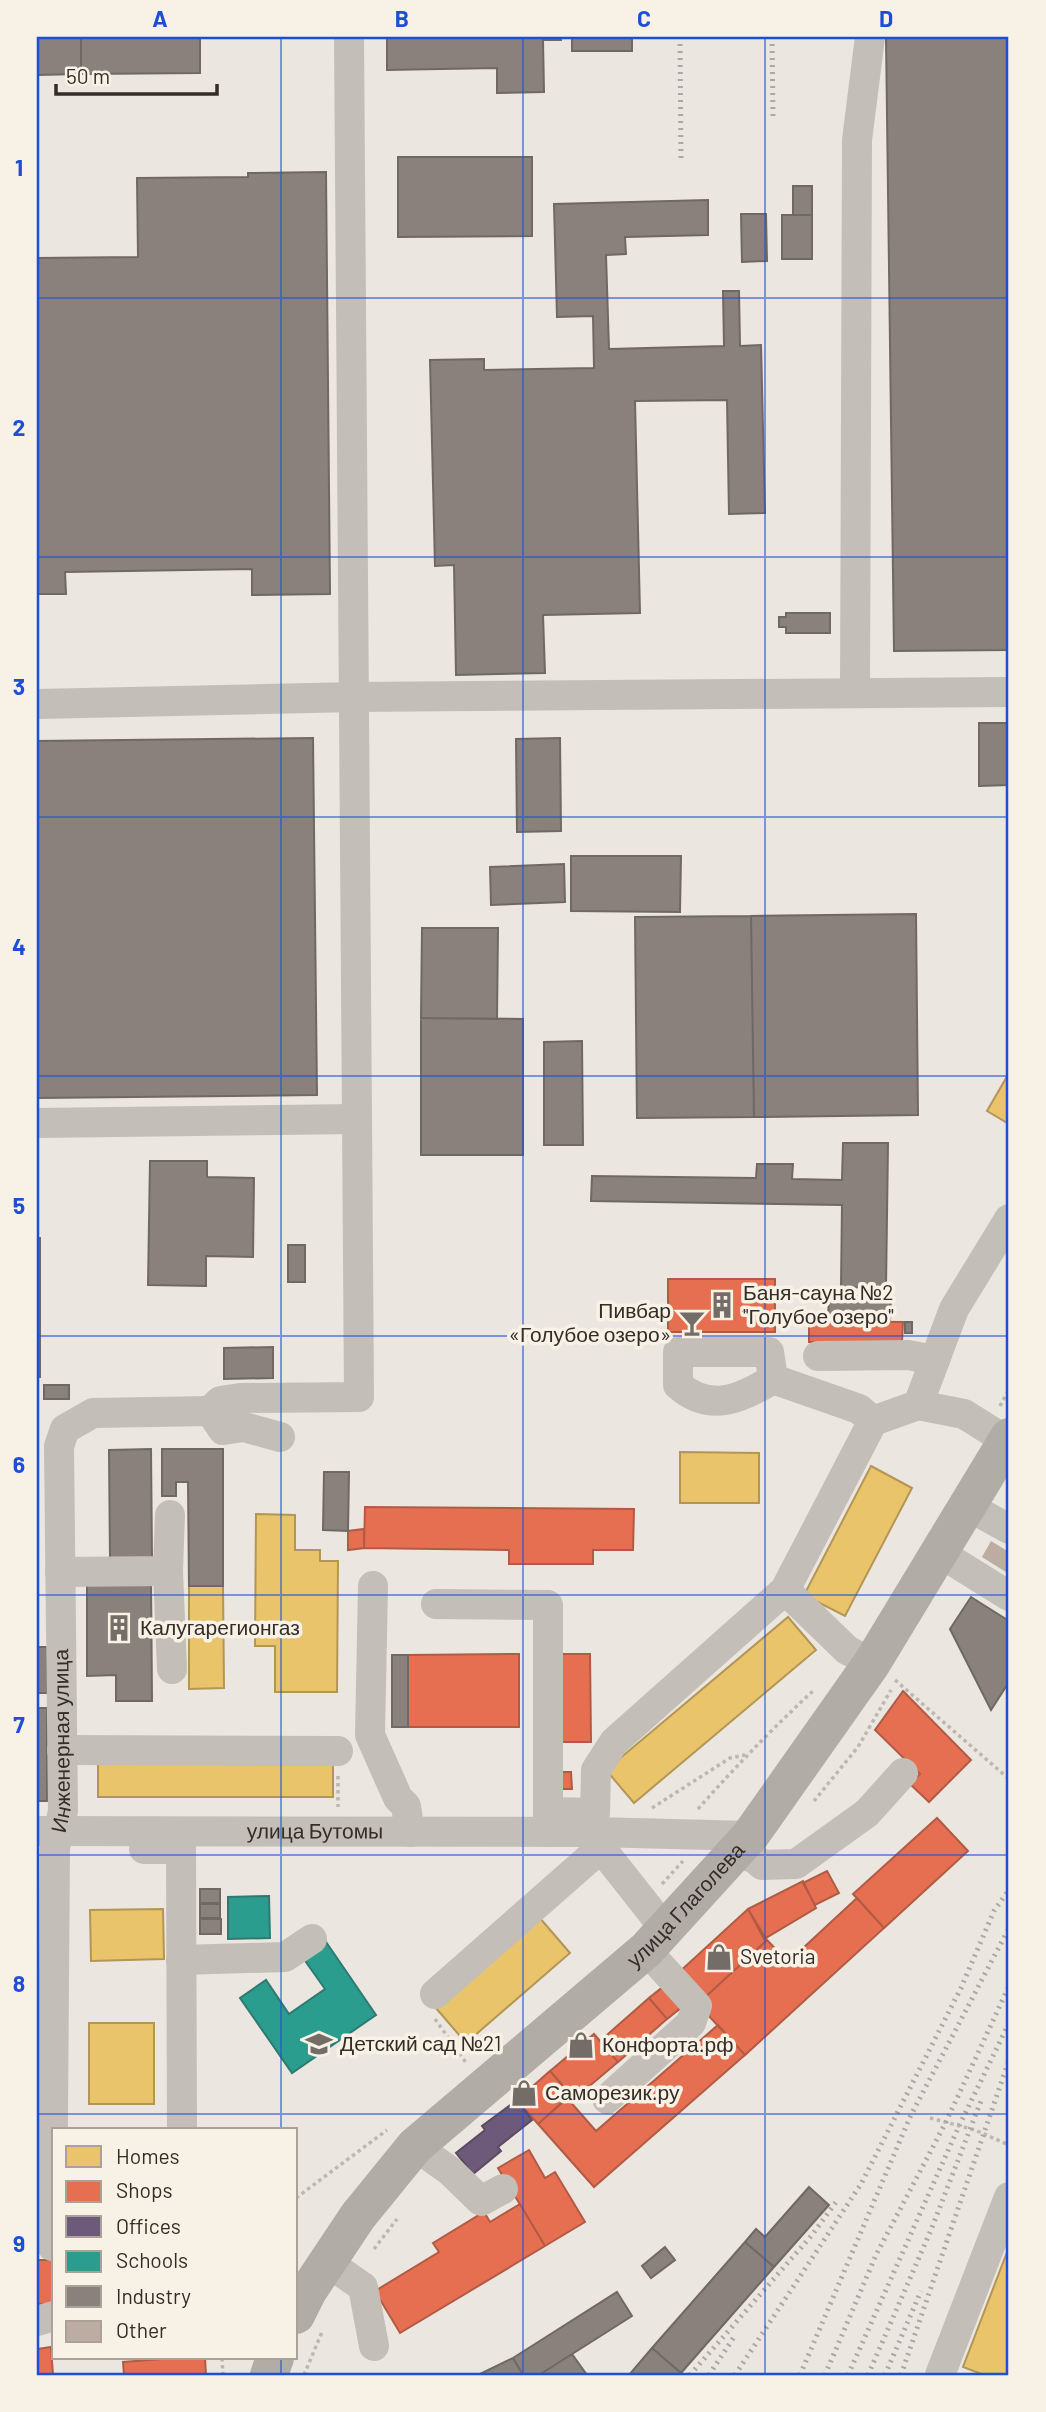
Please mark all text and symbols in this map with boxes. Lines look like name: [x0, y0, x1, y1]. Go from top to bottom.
text: A: [152, 4, 168, 32]
text: B: [395, 4, 409, 32]
text: C: [637, 4, 651, 32]
text: D: [879, 4, 893, 32]
scale bar: [56, 52, 217, 96]
text: 50 m: [66, 63, 110, 88]
text: 1: [15, 153, 23, 181]
text: 2: [13, 413, 25, 441]
text: 3: [13, 672, 25, 700]
text: 4: [12, 932, 26, 960]
text: 5: [13, 1191, 25, 1219]
place label: Баня-сауна №2 "Голубое озеро": [743, 1279, 894, 1328]
building icon: Баня-сауна №2 "Голубое озеро": [707, 1290, 737, 1320]
place label: Пивбар «Голубое озеро»: [509, 1297, 671, 1346]
bar icon: Пивбар «Голубое озеро»: [677, 1308, 707, 1338]
text: 6: [13, 1450, 25, 1478]
building icon: Калугарегионгаз: [104, 1613, 134, 1643]
place label: Калугарегионгаз: [140, 1614, 300, 1639]
street label: Инженерная улица: [45, 1648, 75, 1835]
text: 7: [13, 1710, 25, 1738]
street label: улица Бутомы: [247, 1817, 383, 1843]
street label: улица Глаголева: [621, 1837, 749, 1972]
shop icon: Svetoria: [704, 1942, 734, 1972]
place label: Svetoria: [740, 1943, 815, 1968]
text: 8: [13, 1969, 25, 1997]
school or university icon: Детский сад №21: [304, 2029, 334, 2059]
place label: Детский сад №21: [340, 2030, 501, 2055]
shop icon: Конфорта.рф: [566, 2030, 596, 2060]
place label: Конфорта.рф: [602, 2031, 734, 2056]
shop icon: Саморезик.ру: [509, 2078, 539, 2108]
place label: Саморезик.ру: [545, 2079, 680, 2104]
legend: [52, 2128, 298, 2360]
text: Homes: [116, 2143, 180, 2168]
text: Shops: [116, 2177, 173, 2202]
text: Offices: [116, 2213, 181, 2238]
text: 9: [13, 2229, 25, 2257]
text: Schools: [116, 2247, 188, 2272]
text: Industry: [116, 2283, 191, 2308]
text: Other: [116, 2317, 167, 2342]

